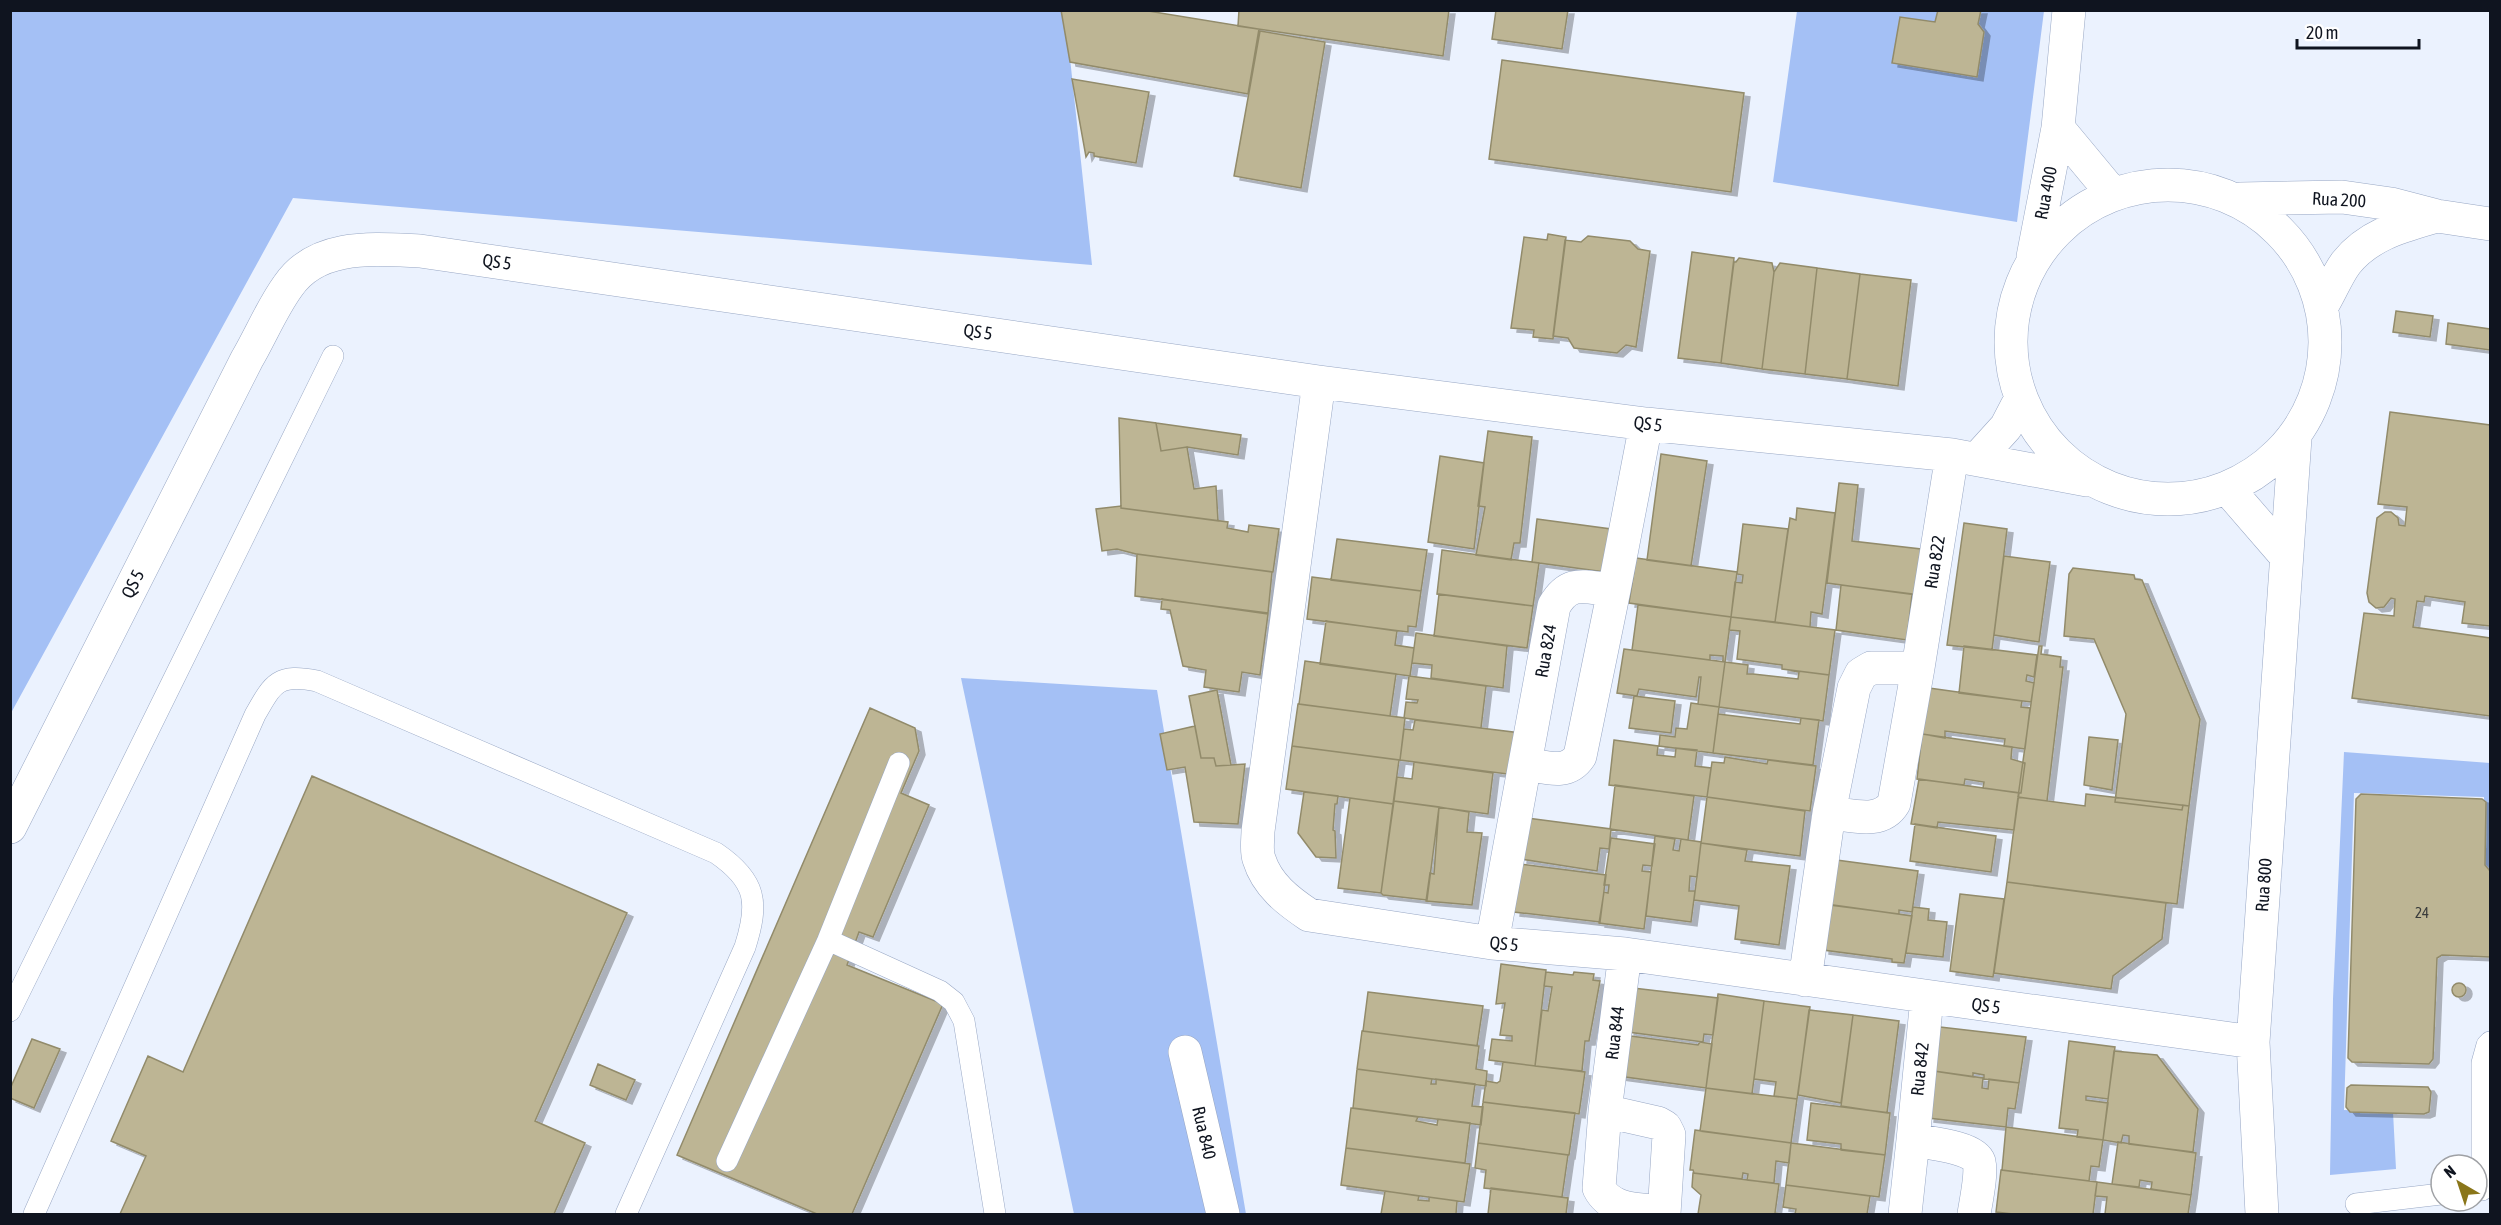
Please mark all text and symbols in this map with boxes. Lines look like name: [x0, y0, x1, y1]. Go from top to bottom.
scale bar: [2297, 12, 2418, 50]
text: 20 m: [2306, 22, 2338, 43]
street label: Rua 400: [2030, 164, 2061, 221]
street label: Rua 200: [2312, 188, 2366, 211]
street label: QS 5: [481, 249, 513, 274]
street label: QS 5: [962, 319, 994, 344]
street label: QS 5: [1632, 411, 1664, 436]
street label: Rua 822: [1920, 534, 1949, 590]
street label: QS 5: [117, 566, 148, 601]
street label: Rua 824: [1530, 623, 1561, 679]
street label: Rua 800: [2251, 857, 2276, 913]
house number: 24: [2415, 904, 2429, 921]
street label: QS 5: [1489, 932, 1520, 955]
street label: QS 5: [1970, 993, 2002, 1018]
street label: Rua 844: [1601, 1005, 1628, 1061]
street label: Rua 842: [1906, 1041, 1933, 1097]
street label: Rua 840: [1188, 1104, 1221, 1162]
north arrow: [2429, 1153, 2489, 1213]
text: N: [2440, 1161, 2459, 1181]

